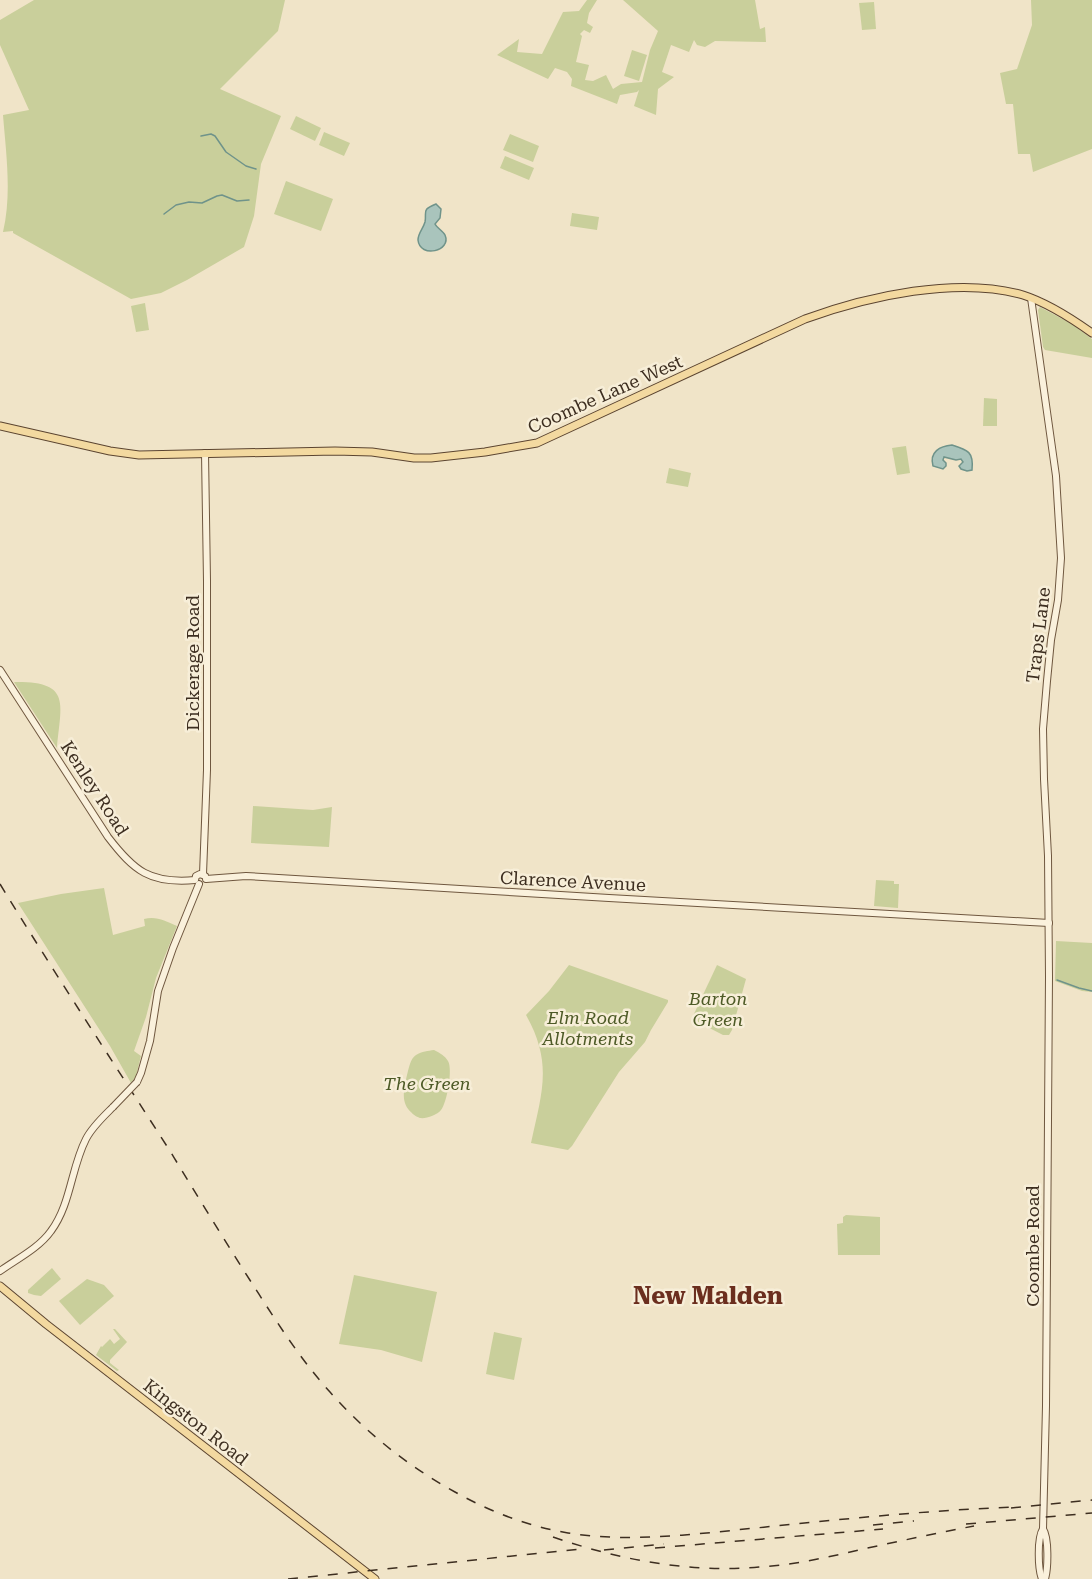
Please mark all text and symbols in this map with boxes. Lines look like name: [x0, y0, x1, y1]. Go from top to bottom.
street label: Coombe Lane West: [524, 350, 686, 438]
street label: Traps Lane: [1022, 586, 1054, 684]
street label: Dickerage Road: [182, 595, 203, 731]
street label: Kenley Road: [57, 737, 134, 840]
street label: Clarence Avenue: [500, 867, 647, 895]
park label: Barton Green: [688, 988, 747, 1030]
park label: Elm Road Allotments: [542, 1007, 633, 1049]
park label: The Green: [383, 1073, 471, 1094]
street label: Coombe Road: [1022, 1185, 1043, 1307]
district label: New Malden: [633, 1282, 783, 1310]
street label: Kingston Road: [139, 1375, 253, 1470]

